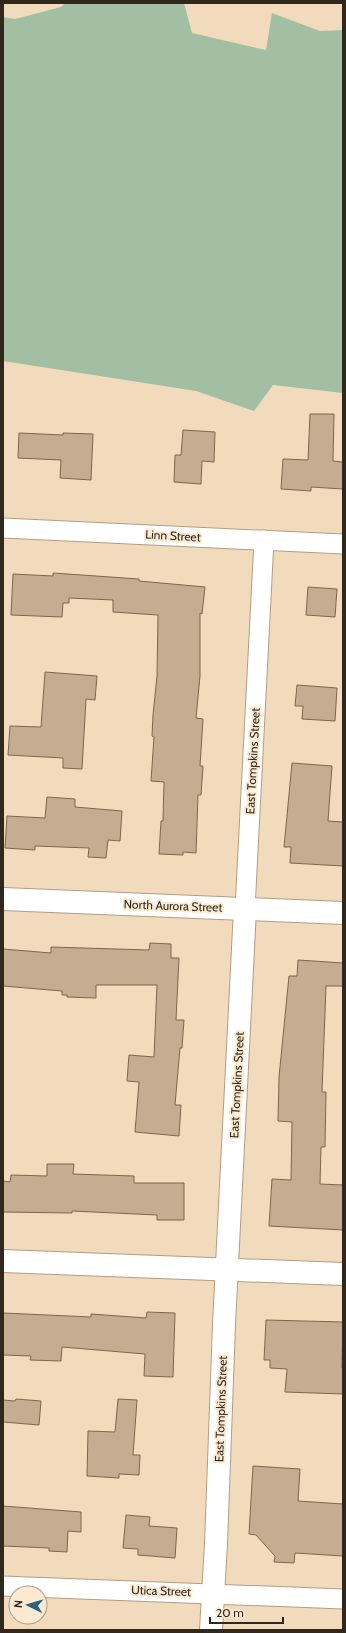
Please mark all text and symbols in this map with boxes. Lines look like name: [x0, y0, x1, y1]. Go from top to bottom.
street label: Linn Street: [145, 527, 201, 544]
street label: East Tompkins Street: [242, 707, 263, 815]
street label: North Aurora Street: [123, 896, 223, 915]
street label: East Tompkins Street: [226, 1031, 247, 1139]
street label: East Tompkins Street: [211, 1355, 230, 1462]
street label: Utica Street: [131, 1582, 191, 1599]
north arrow: [8, 1585, 48, 1625]
scale bar: [210, 1599, 283, 1625]
text: N: [11, 1600, 25, 1609]
text: 20 m: [216, 1605, 244, 1620]

